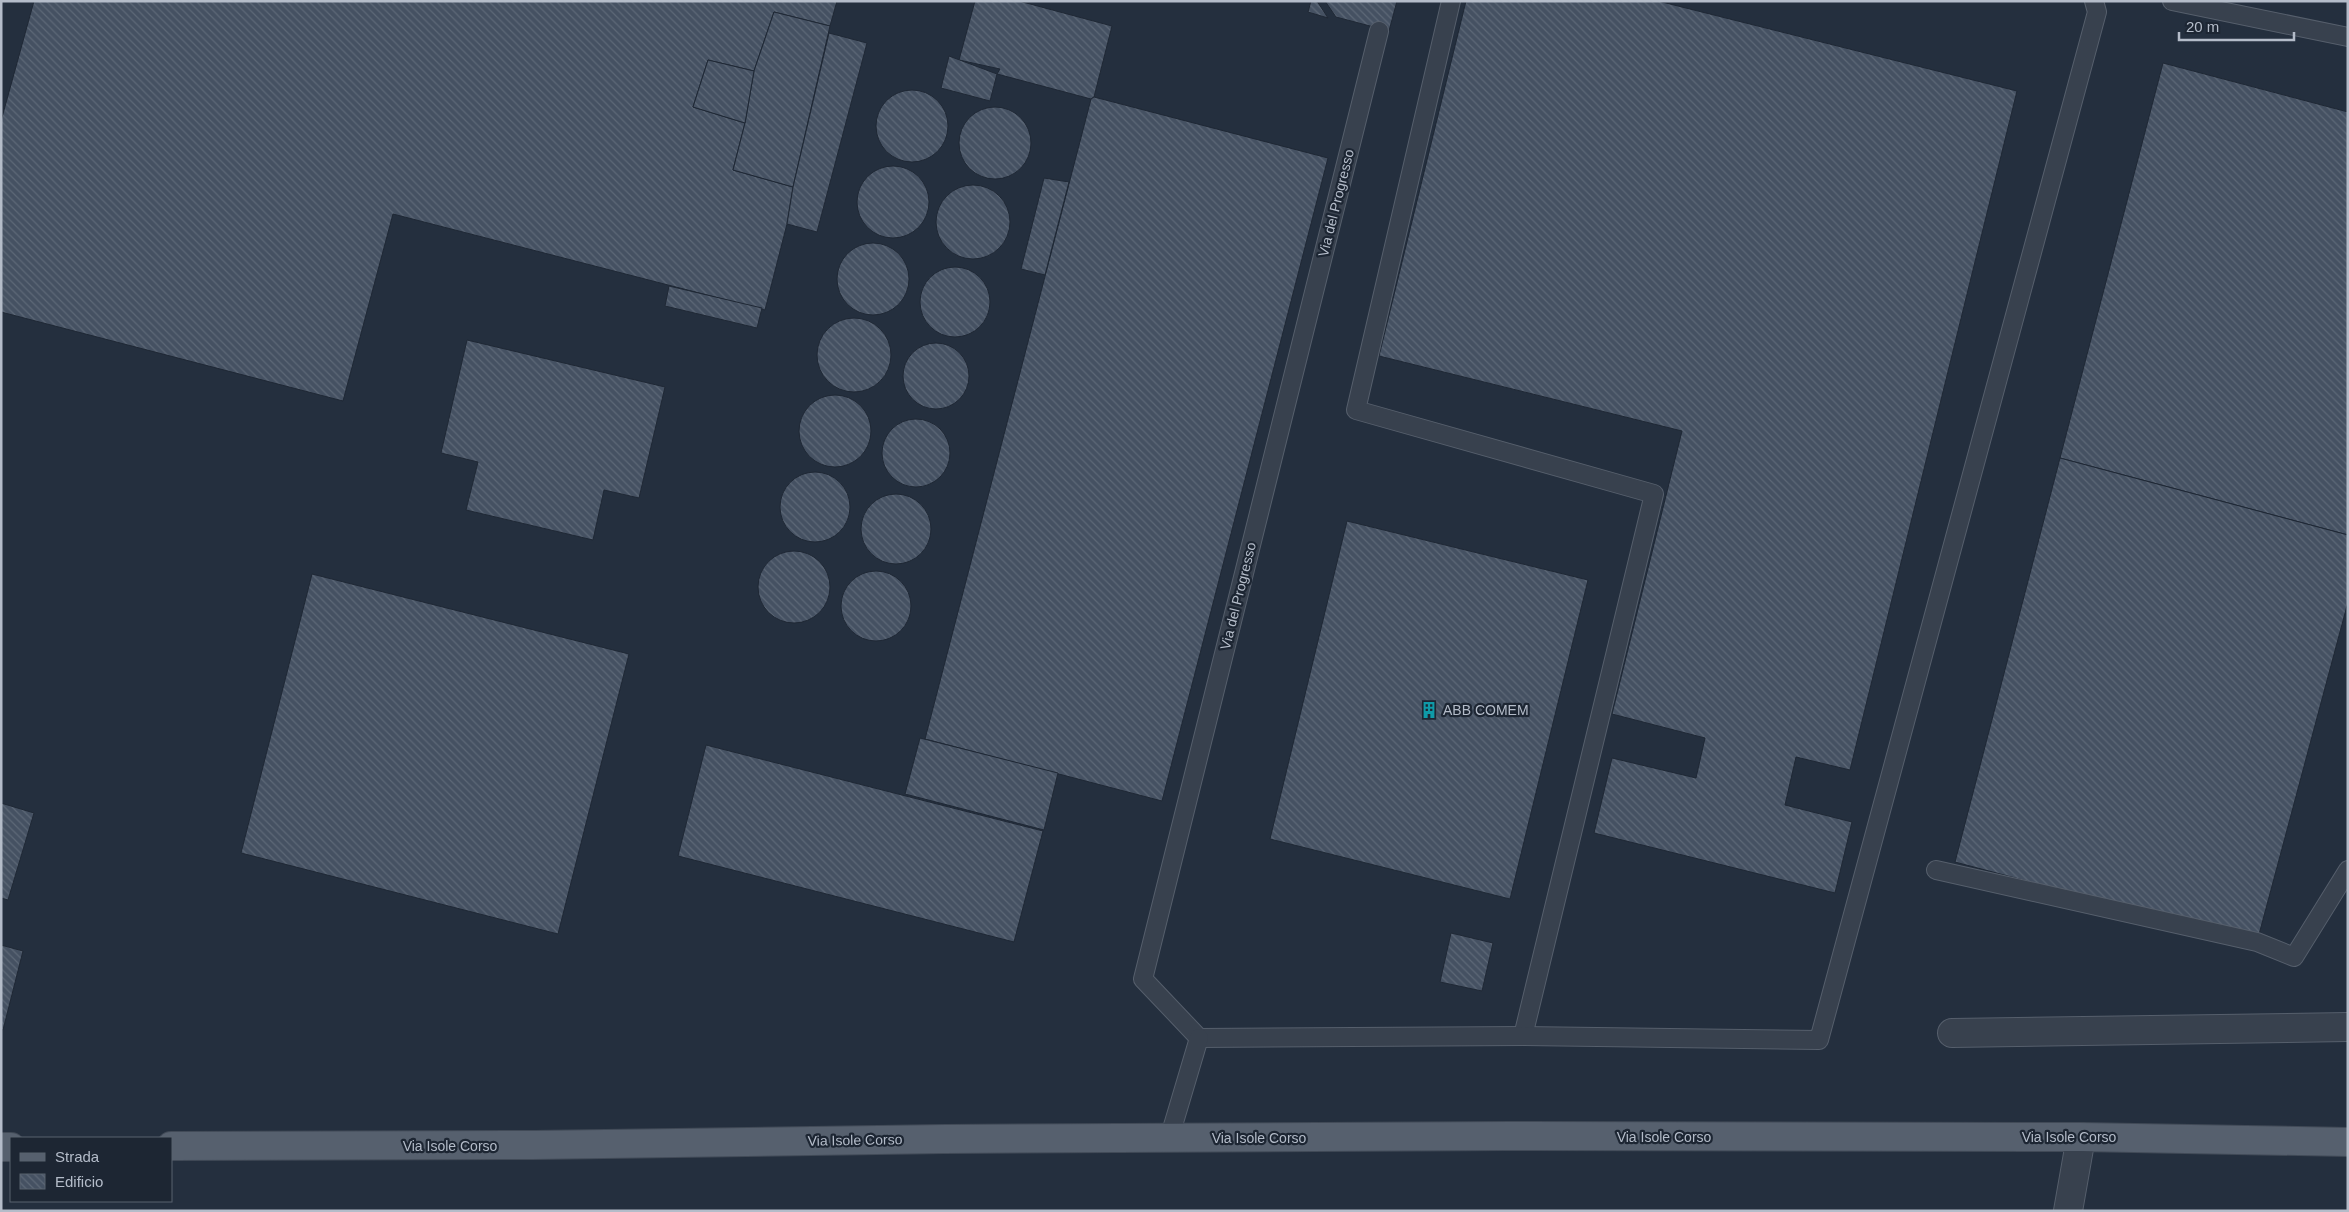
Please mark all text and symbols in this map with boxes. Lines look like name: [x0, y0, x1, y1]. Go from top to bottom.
scale bar: [2179, 10, 2294, 42]
text: 20 m: [2186, 18, 2219, 35]
street label: Via del Progresso: [1315, 147, 1357, 258]
street label: Via del Progresso: [1217, 540, 1259, 651]
building icon: ABB COMEM: [1419, 700, 1439, 720]
place label: ABB COMEM: [1443, 702, 1529, 718]
street label: Via Isole Corso: [1617, 1129, 1712, 1145]
street label: Via Isole Corso: [2022, 1129, 2117, 1145]
street label: Via Isole Corso: [1212, 1130, 1307, 1146]
street label: Via Isole Corso: [808, 1131, 903, 1149]
legend: [10, 1137, 172, 1202]
street label: Via Isole Corso: [403, 1138, 498, 1154]
text: Strada: [55, 1148, 100, 1165]
text: Edificio: [55, 1173, 103, 1190]

